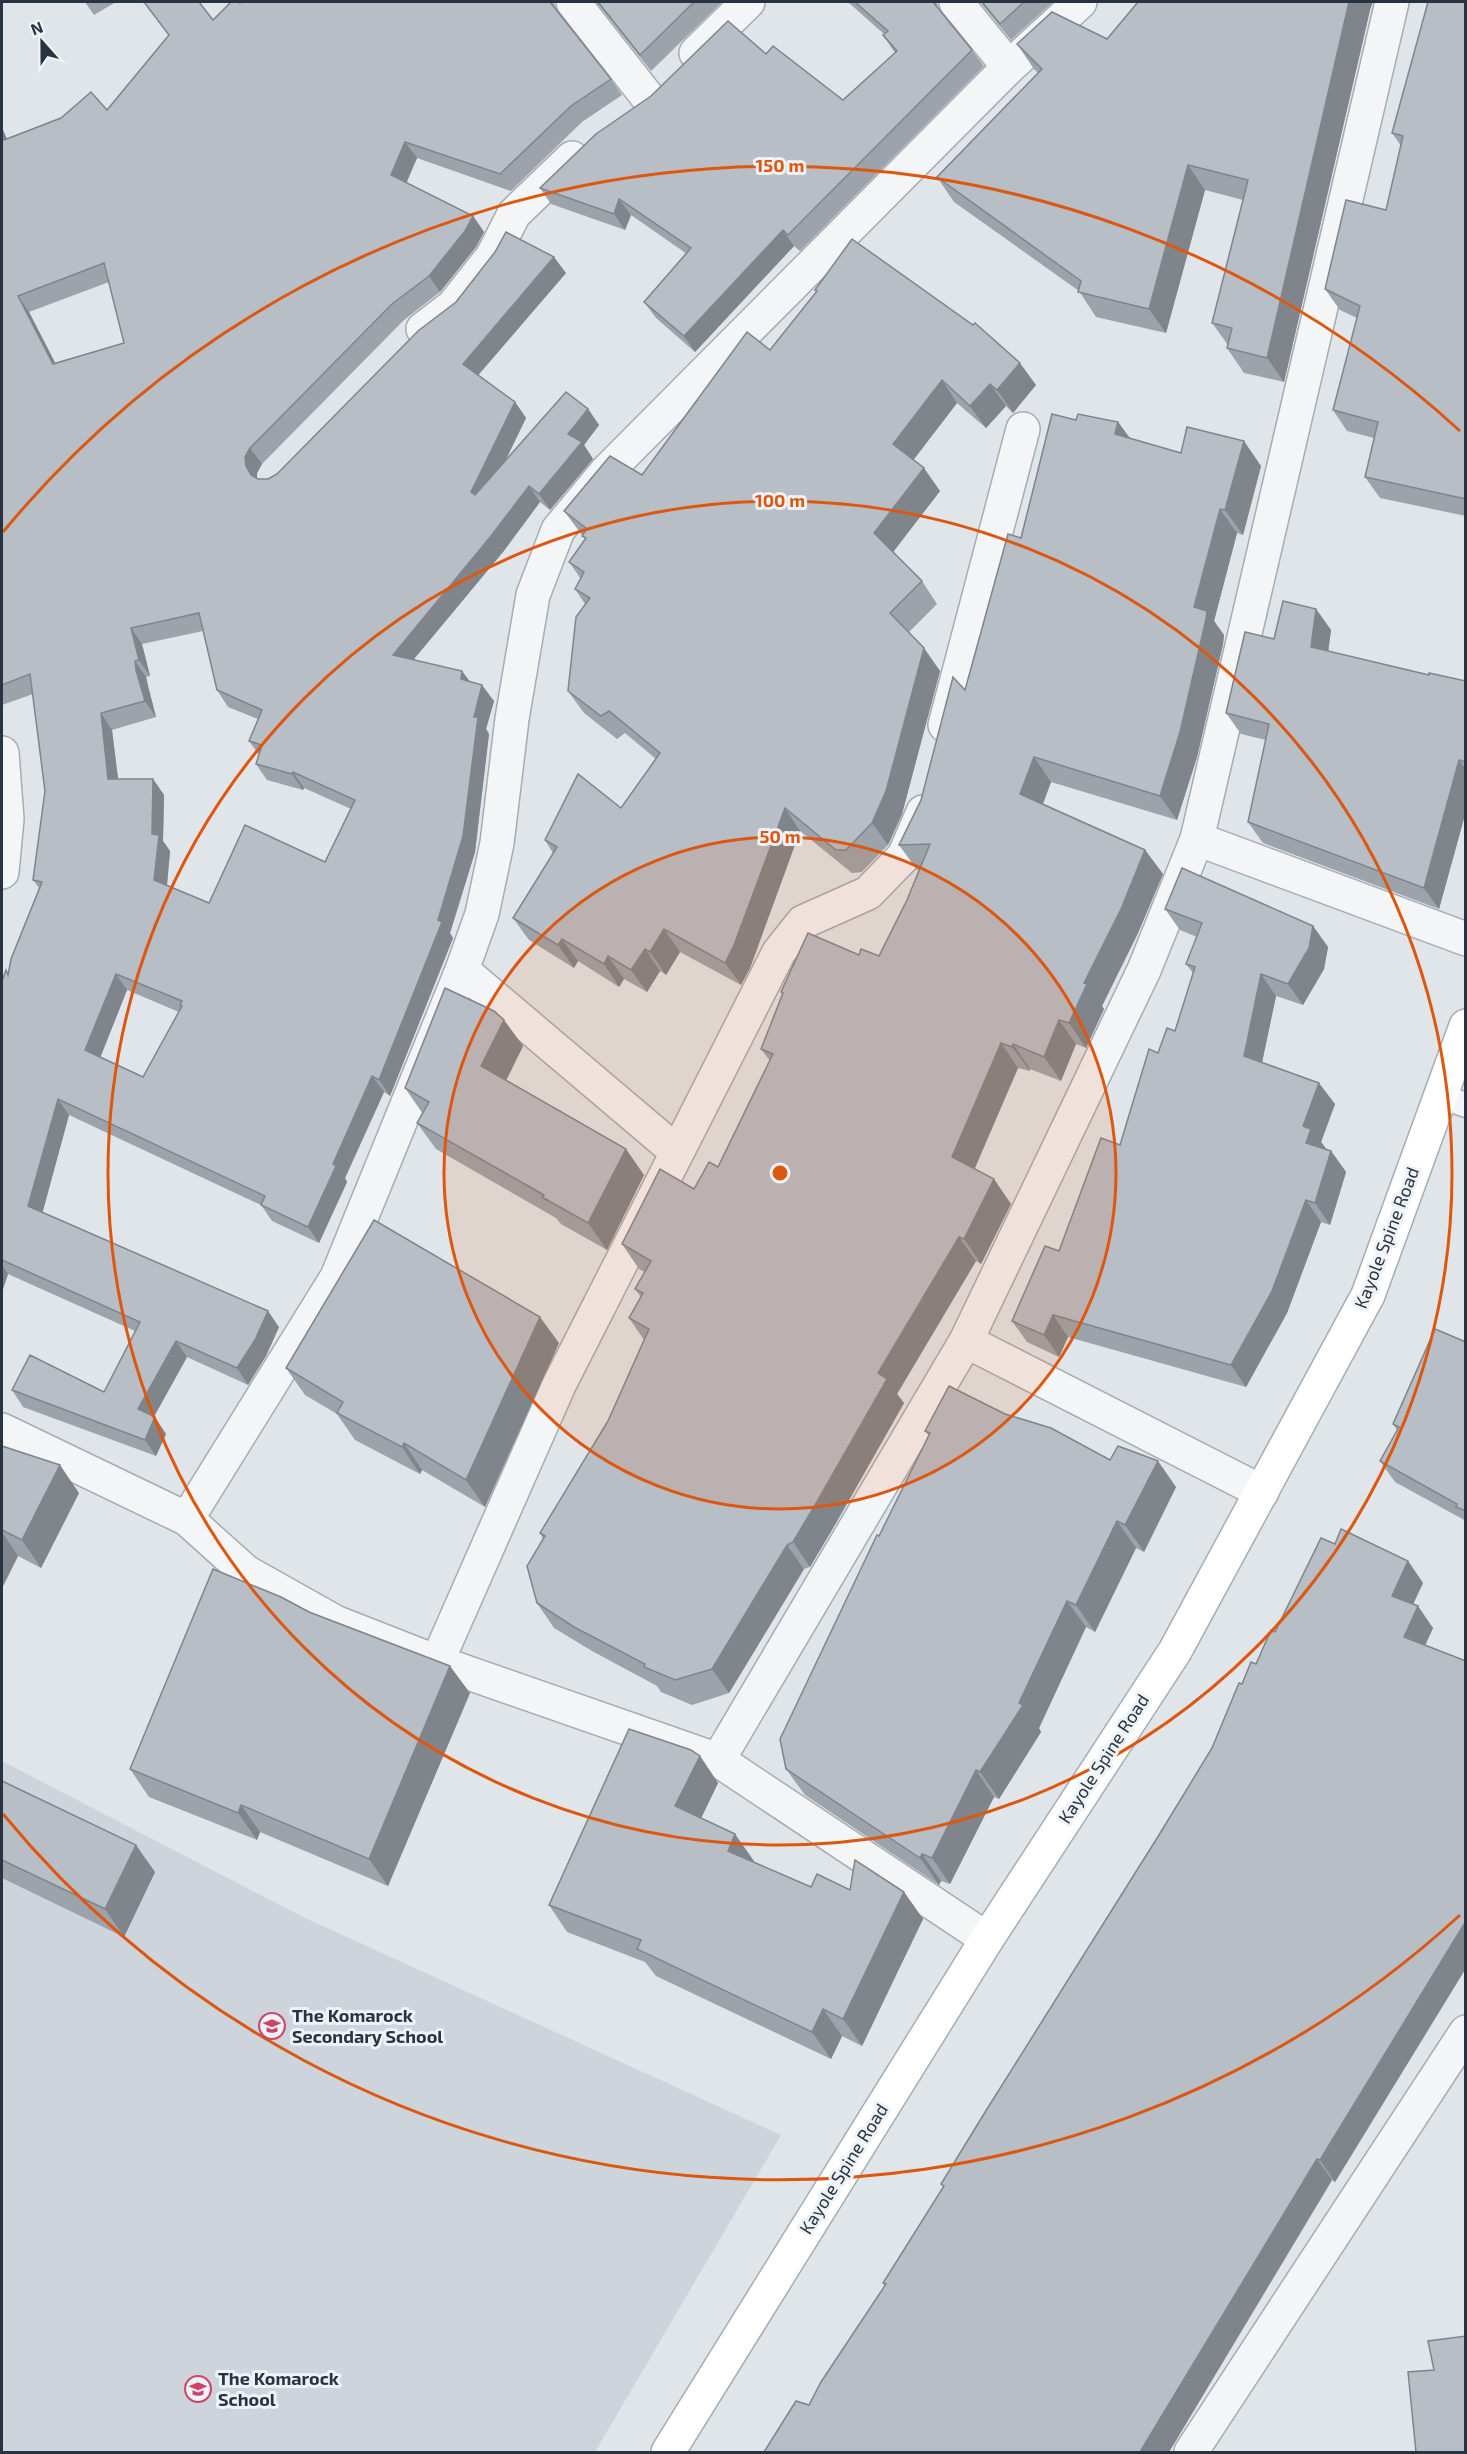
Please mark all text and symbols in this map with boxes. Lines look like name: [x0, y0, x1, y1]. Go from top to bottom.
north arrow: [12, 12, 72, 72]
text: N: [28, 17, 45, 38]
text: 150 m: [756, 154, 804, 176]
text: 100 m: [755, 489, 805, 511]
text: 50 m: [759, 825, 801, 847]
centre of rings: [770, 1163, 790, 1183]
street label: Kayole Spine Road: [1349, 1164, 1423, 1312]
street label: Kayole Spine Road: [1053, 1690, 1153, 1827]
place label: The Komarock Secondary School: [292, 2004, 443, 2047]
school or university icon: The Komarock Secondary School: [257, 2011, 287, 2041]
street label: Kayole Spine Road: [794, 2099, 892, 2238]
place label: The Komarock School: [218, 2367, 339, 2410]
school or university icon: The Komarock School: [183, 2374, 213, 2404]

